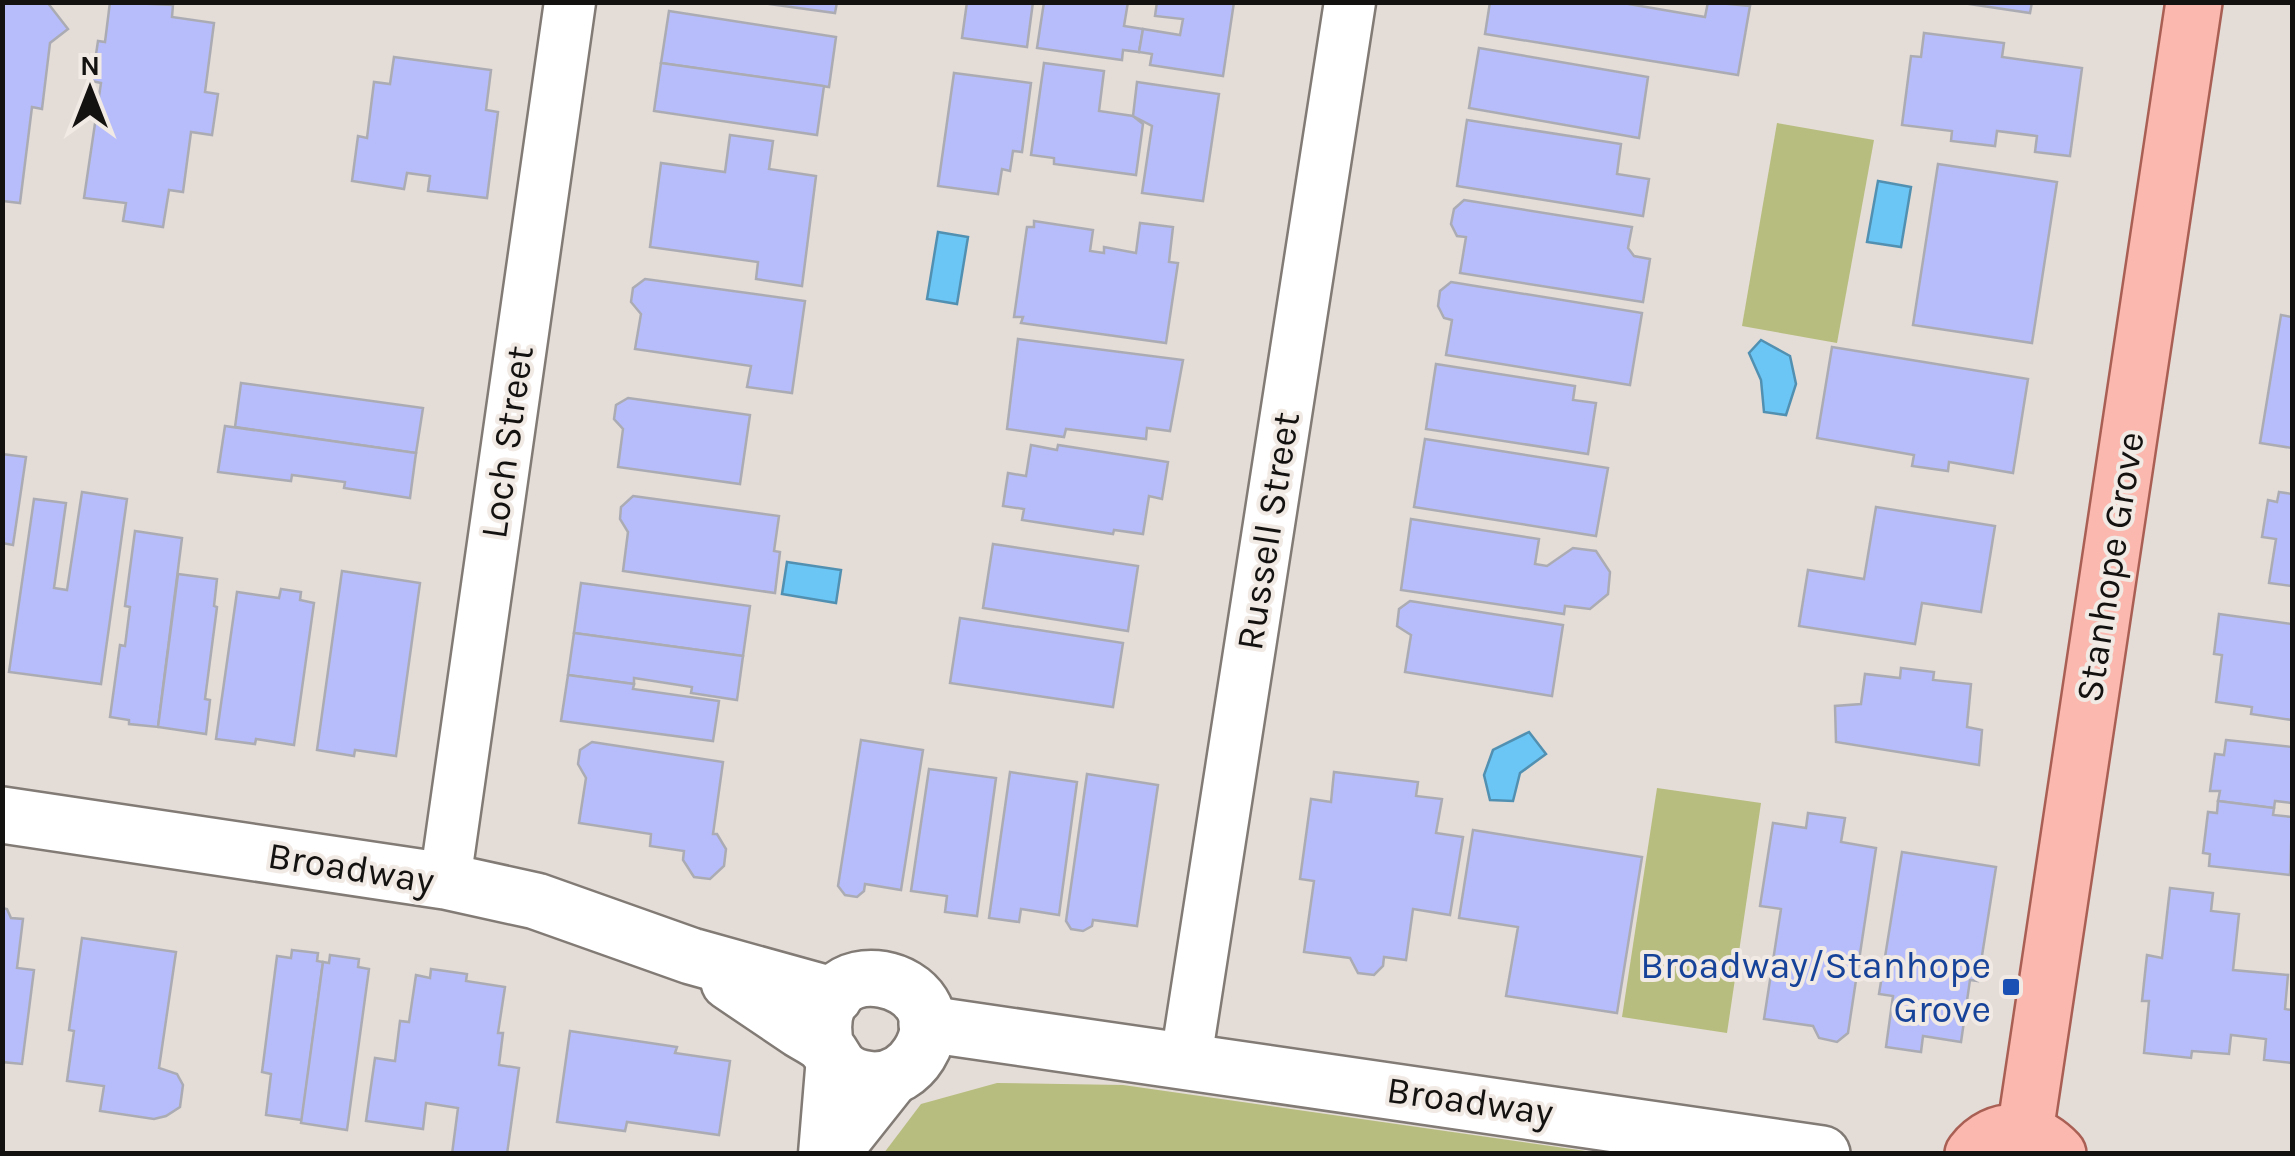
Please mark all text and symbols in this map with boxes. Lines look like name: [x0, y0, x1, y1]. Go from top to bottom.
north arrow: [40, 40, 140, 140]
text: N: [80, 49, 100, 82]
street label: Loch Street: [471, 343, 543, 541]
street label: Russell Street: [1227, 409, 1309, 653]
street label: Stanhope Grove: [2066, 429, 2154, 705]
street label: Broadway: [265, 833, 438, 903]
place label: Broadway/Stanhope Grove: [1640, 943, 1991, 1032]
marker: Broadway/Stanhope Grove: [2000, 976, 2022, 998]
street label: Broadway: [1384, 1067, 1556, 1135]

